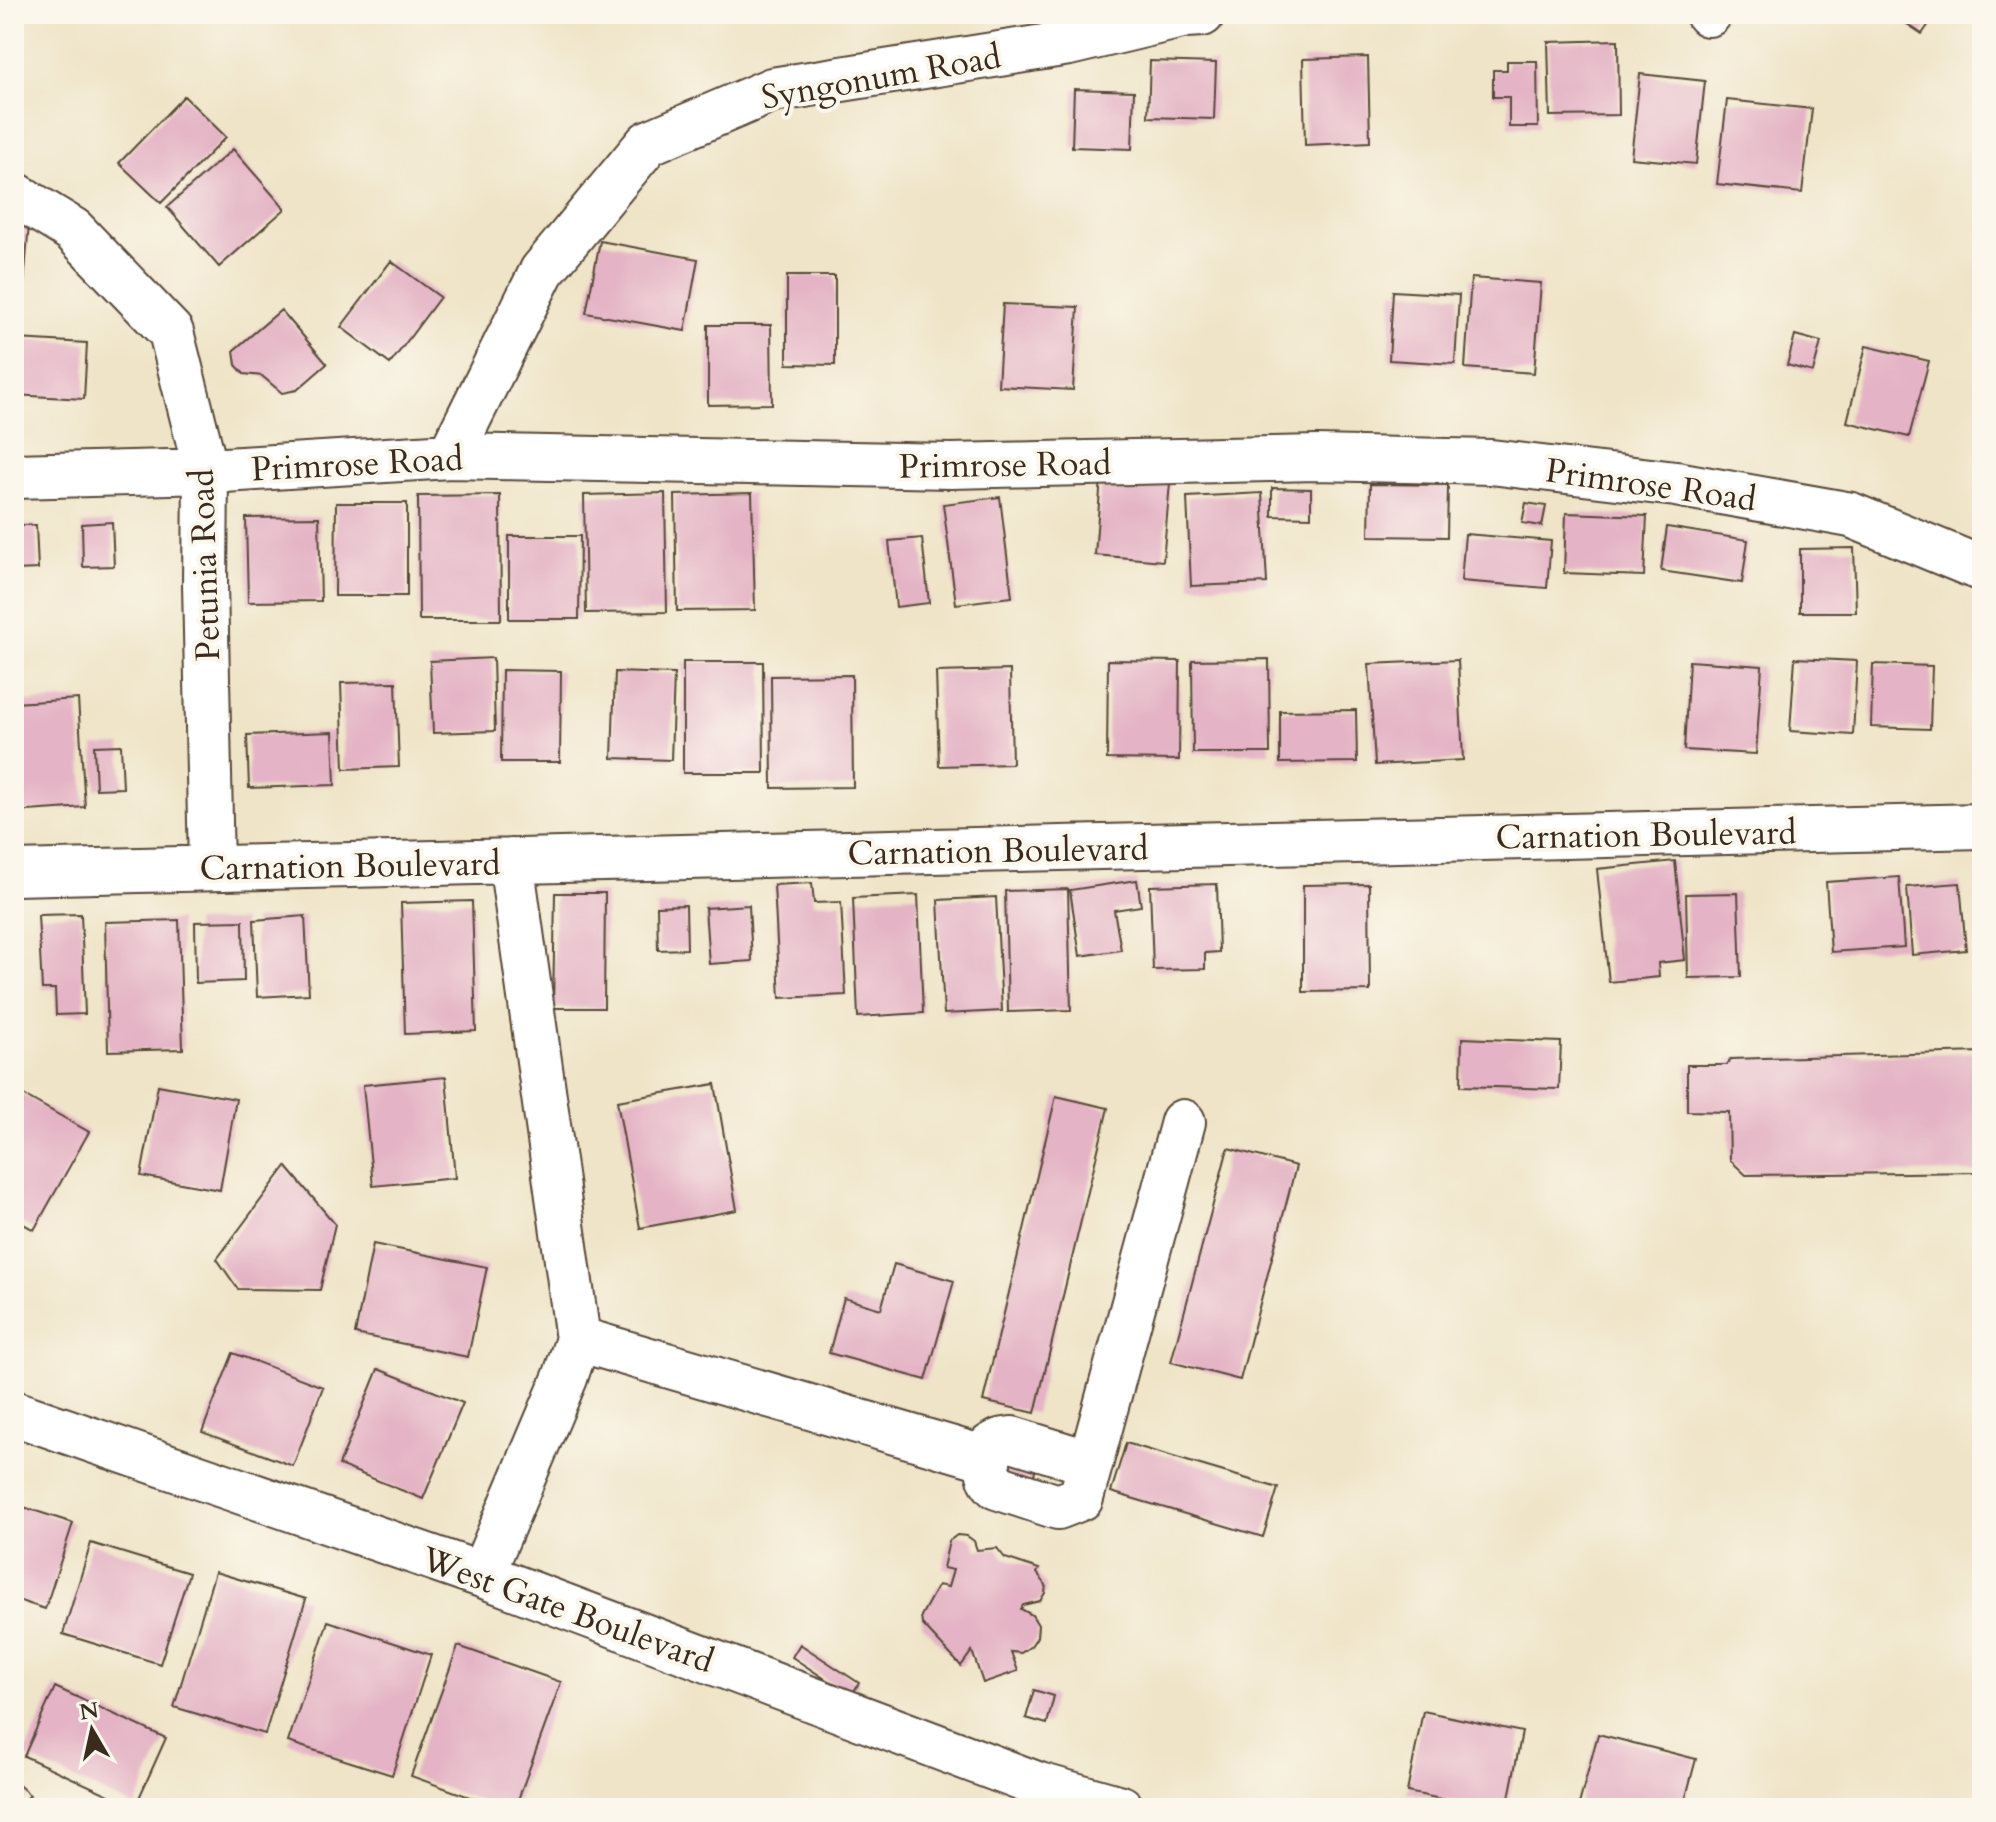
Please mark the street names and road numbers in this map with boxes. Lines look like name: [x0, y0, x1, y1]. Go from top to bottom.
street label: Syngonum Road: [758, 33, 1005, 121]
street label: Primrose Road: [250, 435, 464, 493]
street label: Primrose Road: [898, 440, 1112, 490]
street label: Primrose Road: [1543, 447, 1759, 523]
street label: Petunia Road: [179, 468, 231, 662]
street label: Carnation Boulevard: [1495, 809, 1797, 861]
street label: Carnation Boulevard: [847, 825, 1149, 877]
street label: Carnation Boulevard: [199, 840, 501, 892]
street label: West Gate Boulevard: [414, 1535, 720, 1684]

